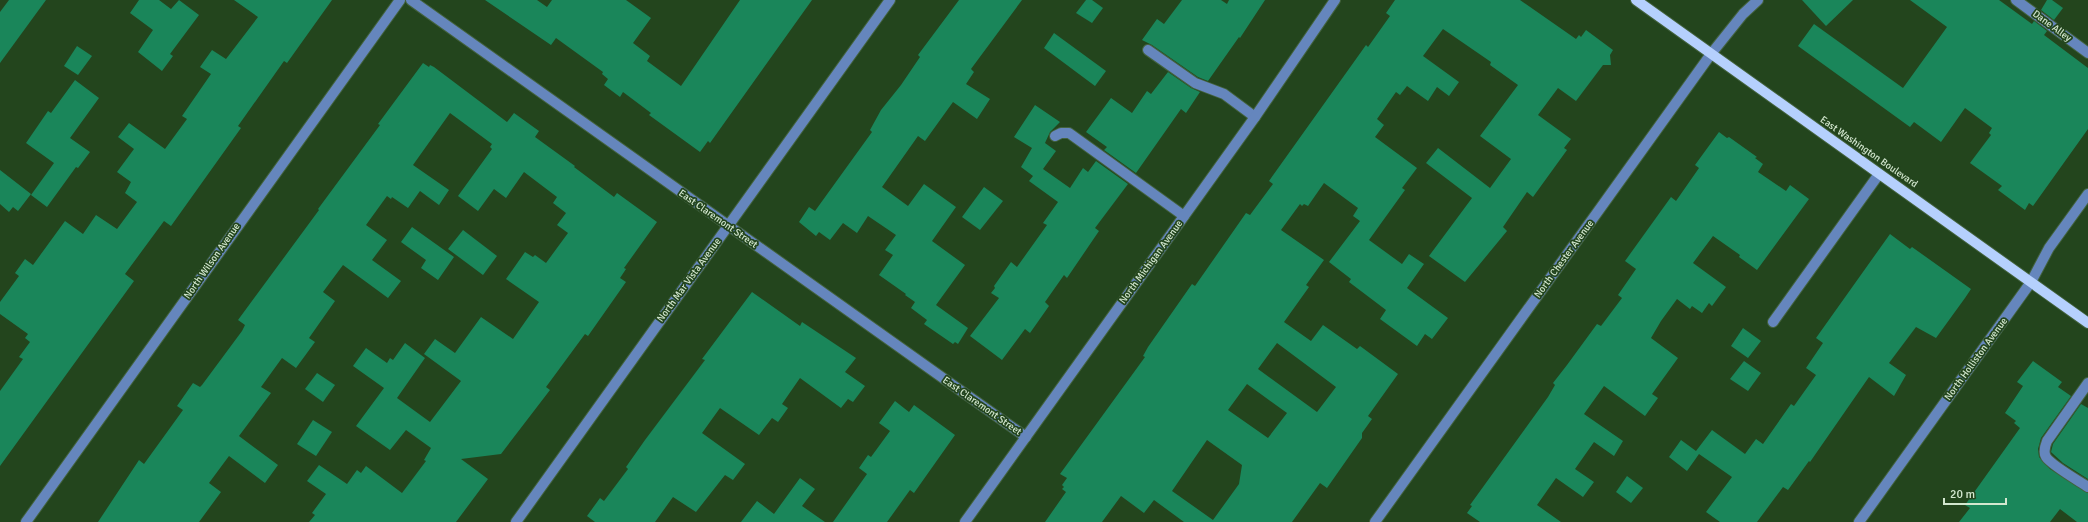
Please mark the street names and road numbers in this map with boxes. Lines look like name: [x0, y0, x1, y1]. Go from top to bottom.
street label: Dane Alley: [2030, 8, 2074, 44]
street label: East Washington Boulevard: [1818, 114, 1920, 190]
street label: East Claremont Street: [676, 187, 760, 251]
street label: North Michigan Avenue: [1117, 218, 1185, 306]
street label: North Chester Avenue: [1532, 218, 1596, 300]
street label: North Wilson Avenue: [181, 221, 243, 301]
street label: North Mar Vista Avenue: [654, 236, 724, 324]
street label: North Holliston Avenue: [1942, 315, 2010, 403]
street label: East Claremont Street: [940, 374, 1024, 438]

